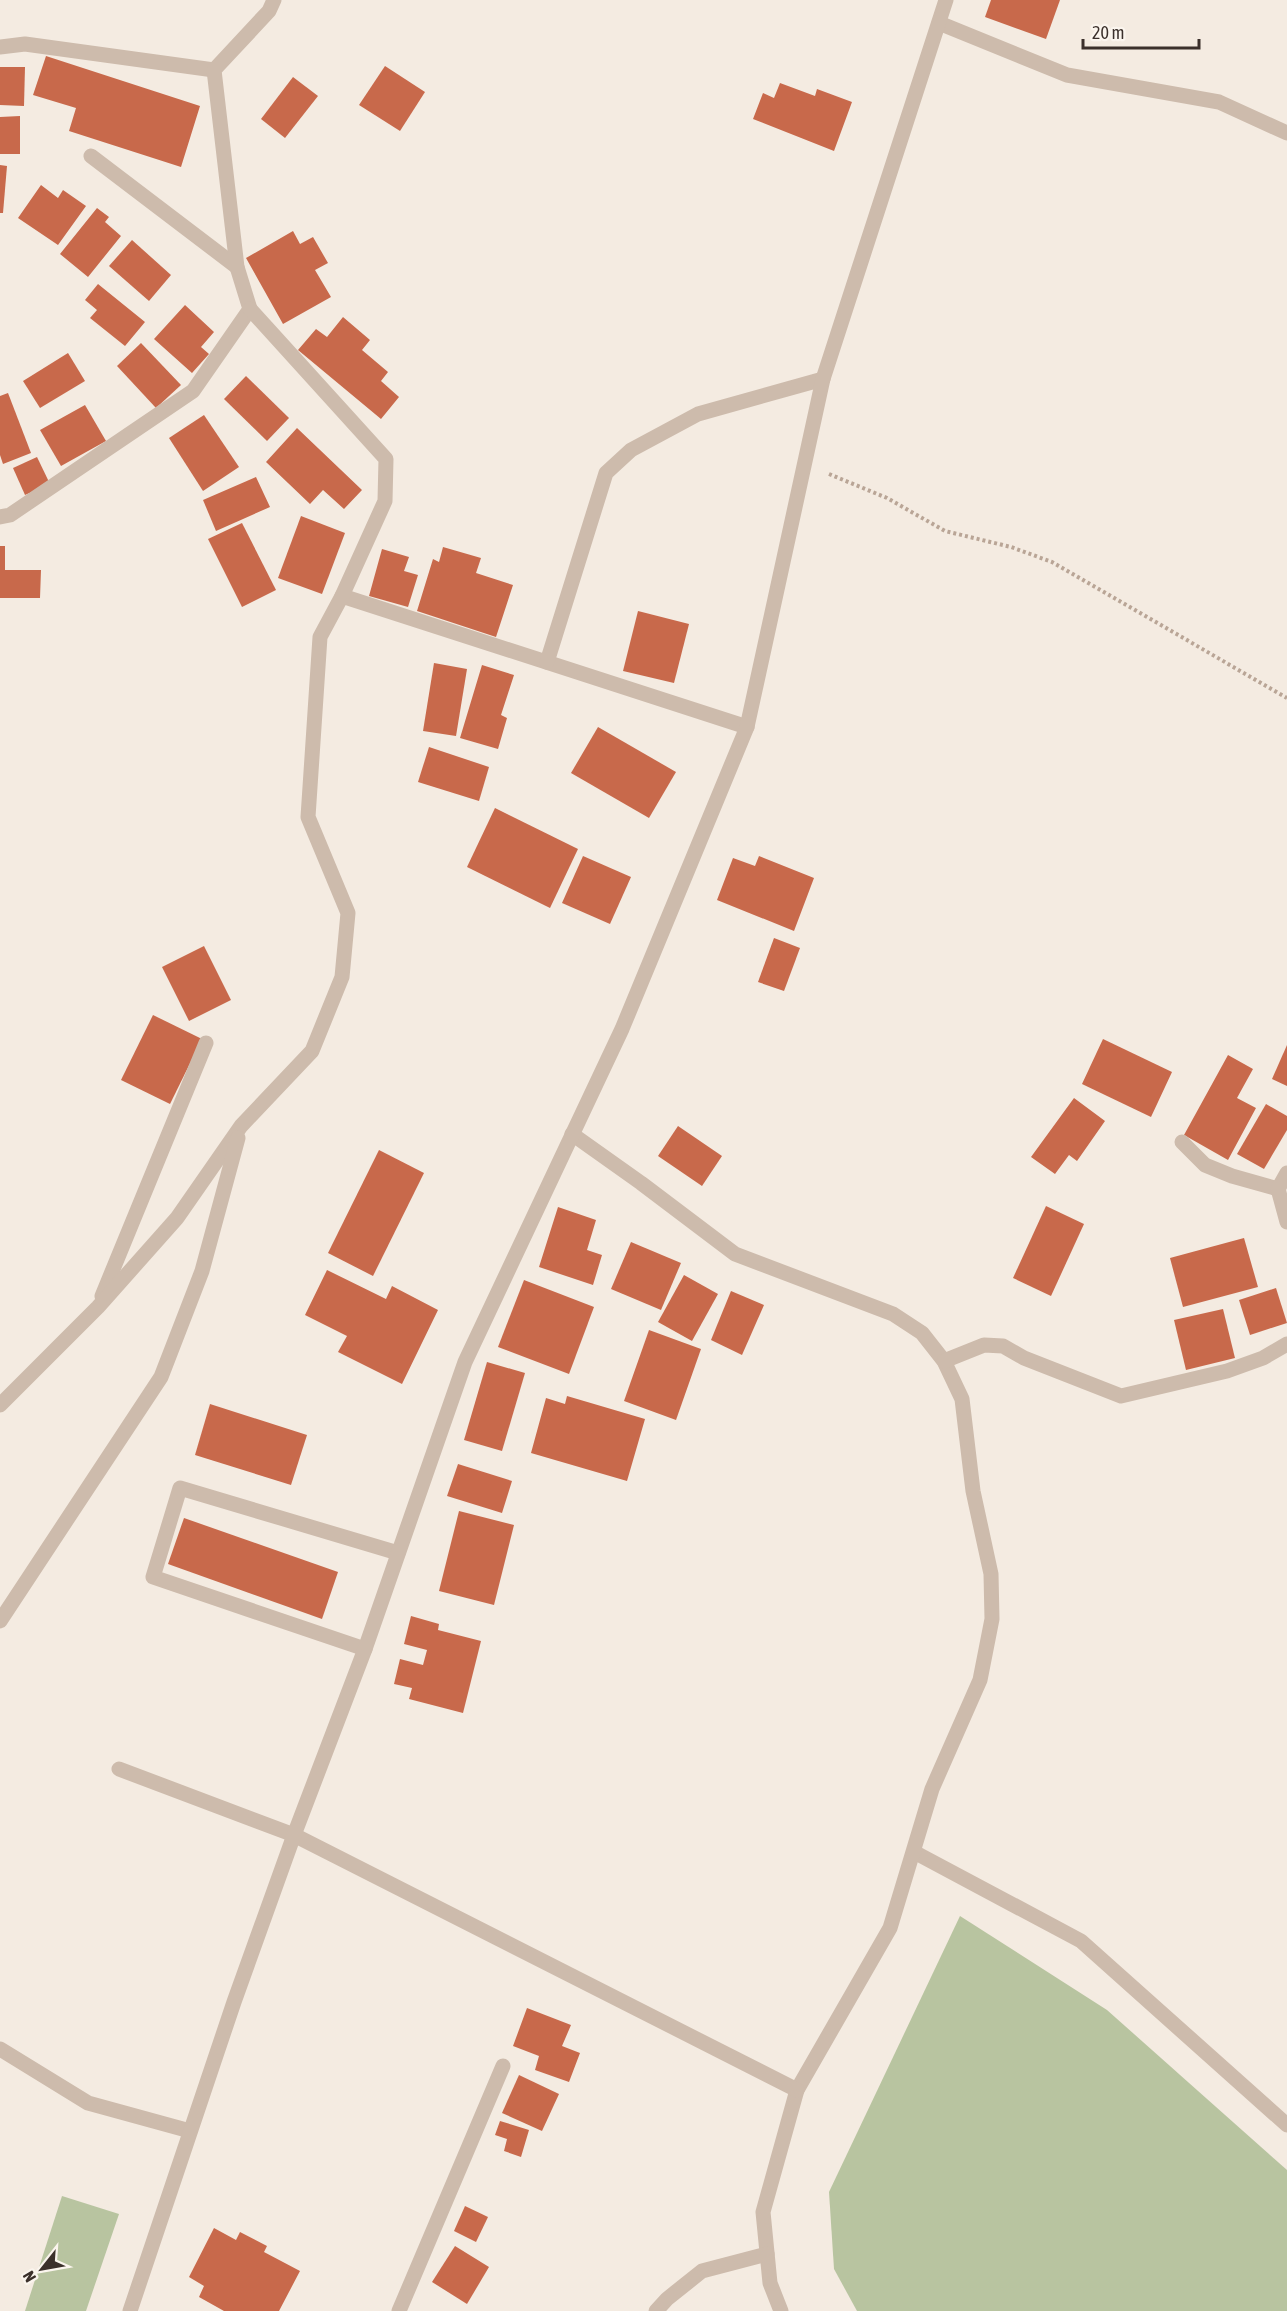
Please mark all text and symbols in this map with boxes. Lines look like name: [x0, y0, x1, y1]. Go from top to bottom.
scale bar: [1083, 12, 1198, 50]
text: 20 m: [1092, 22, 1124, 43]
north arrow: [12, 2239, 72, 2299]
text: N: [19, 2268, 39, 2285]

